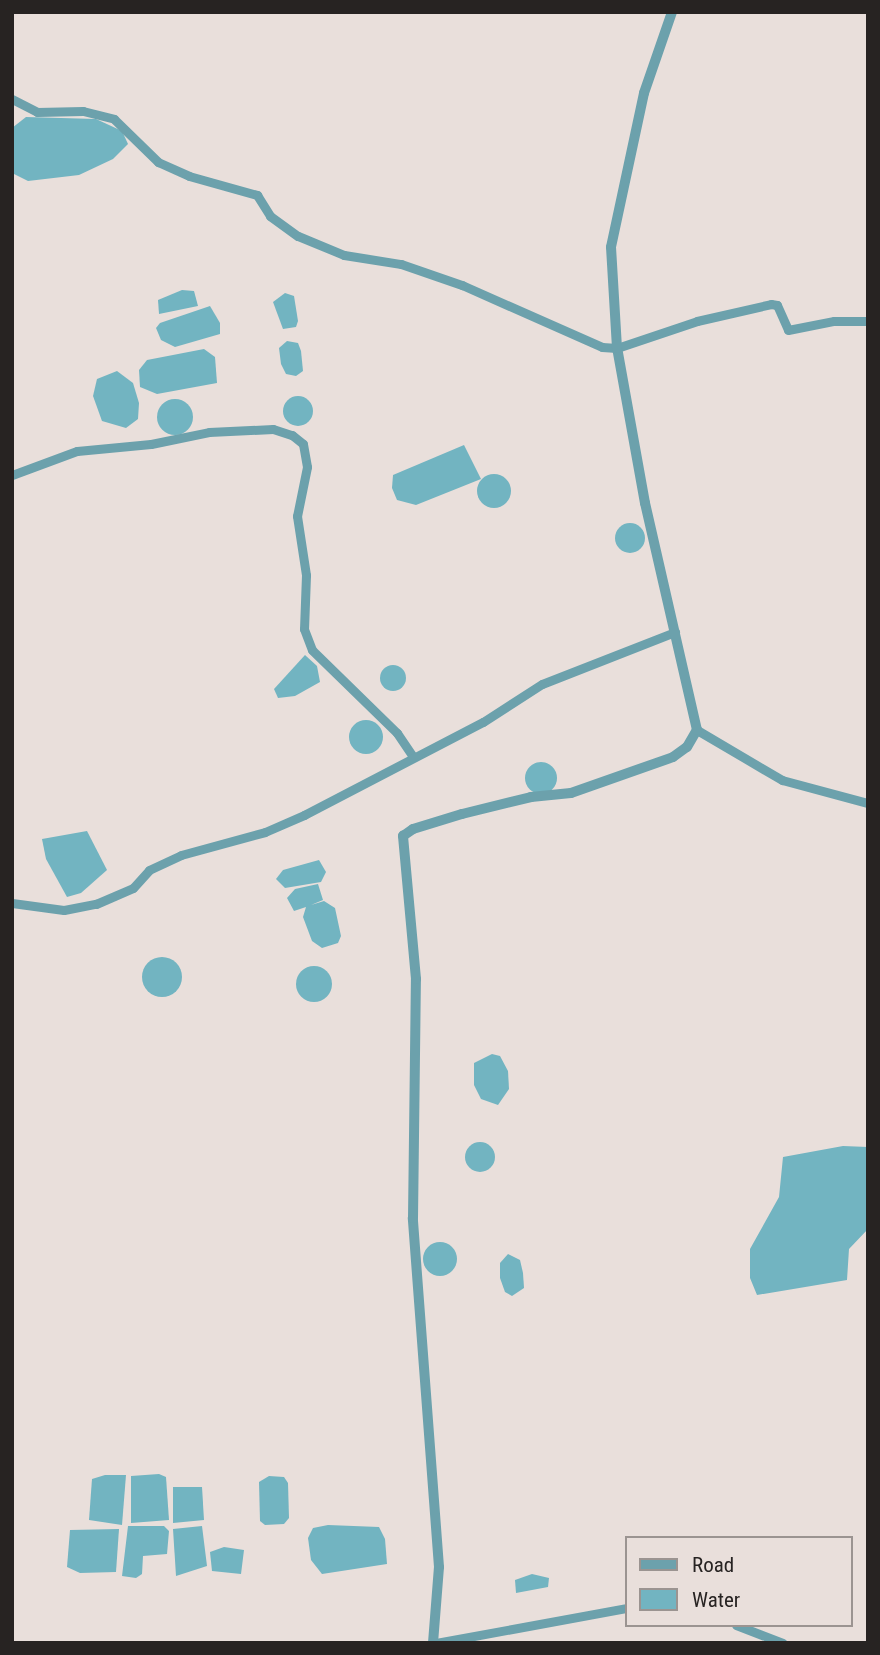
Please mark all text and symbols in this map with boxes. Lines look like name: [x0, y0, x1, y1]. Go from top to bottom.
legend: [624, 1536, 852, 1627]
text: Road: [692, 1553, 734, 1577]
text: Water: [692, 1588, 740, 1612]

